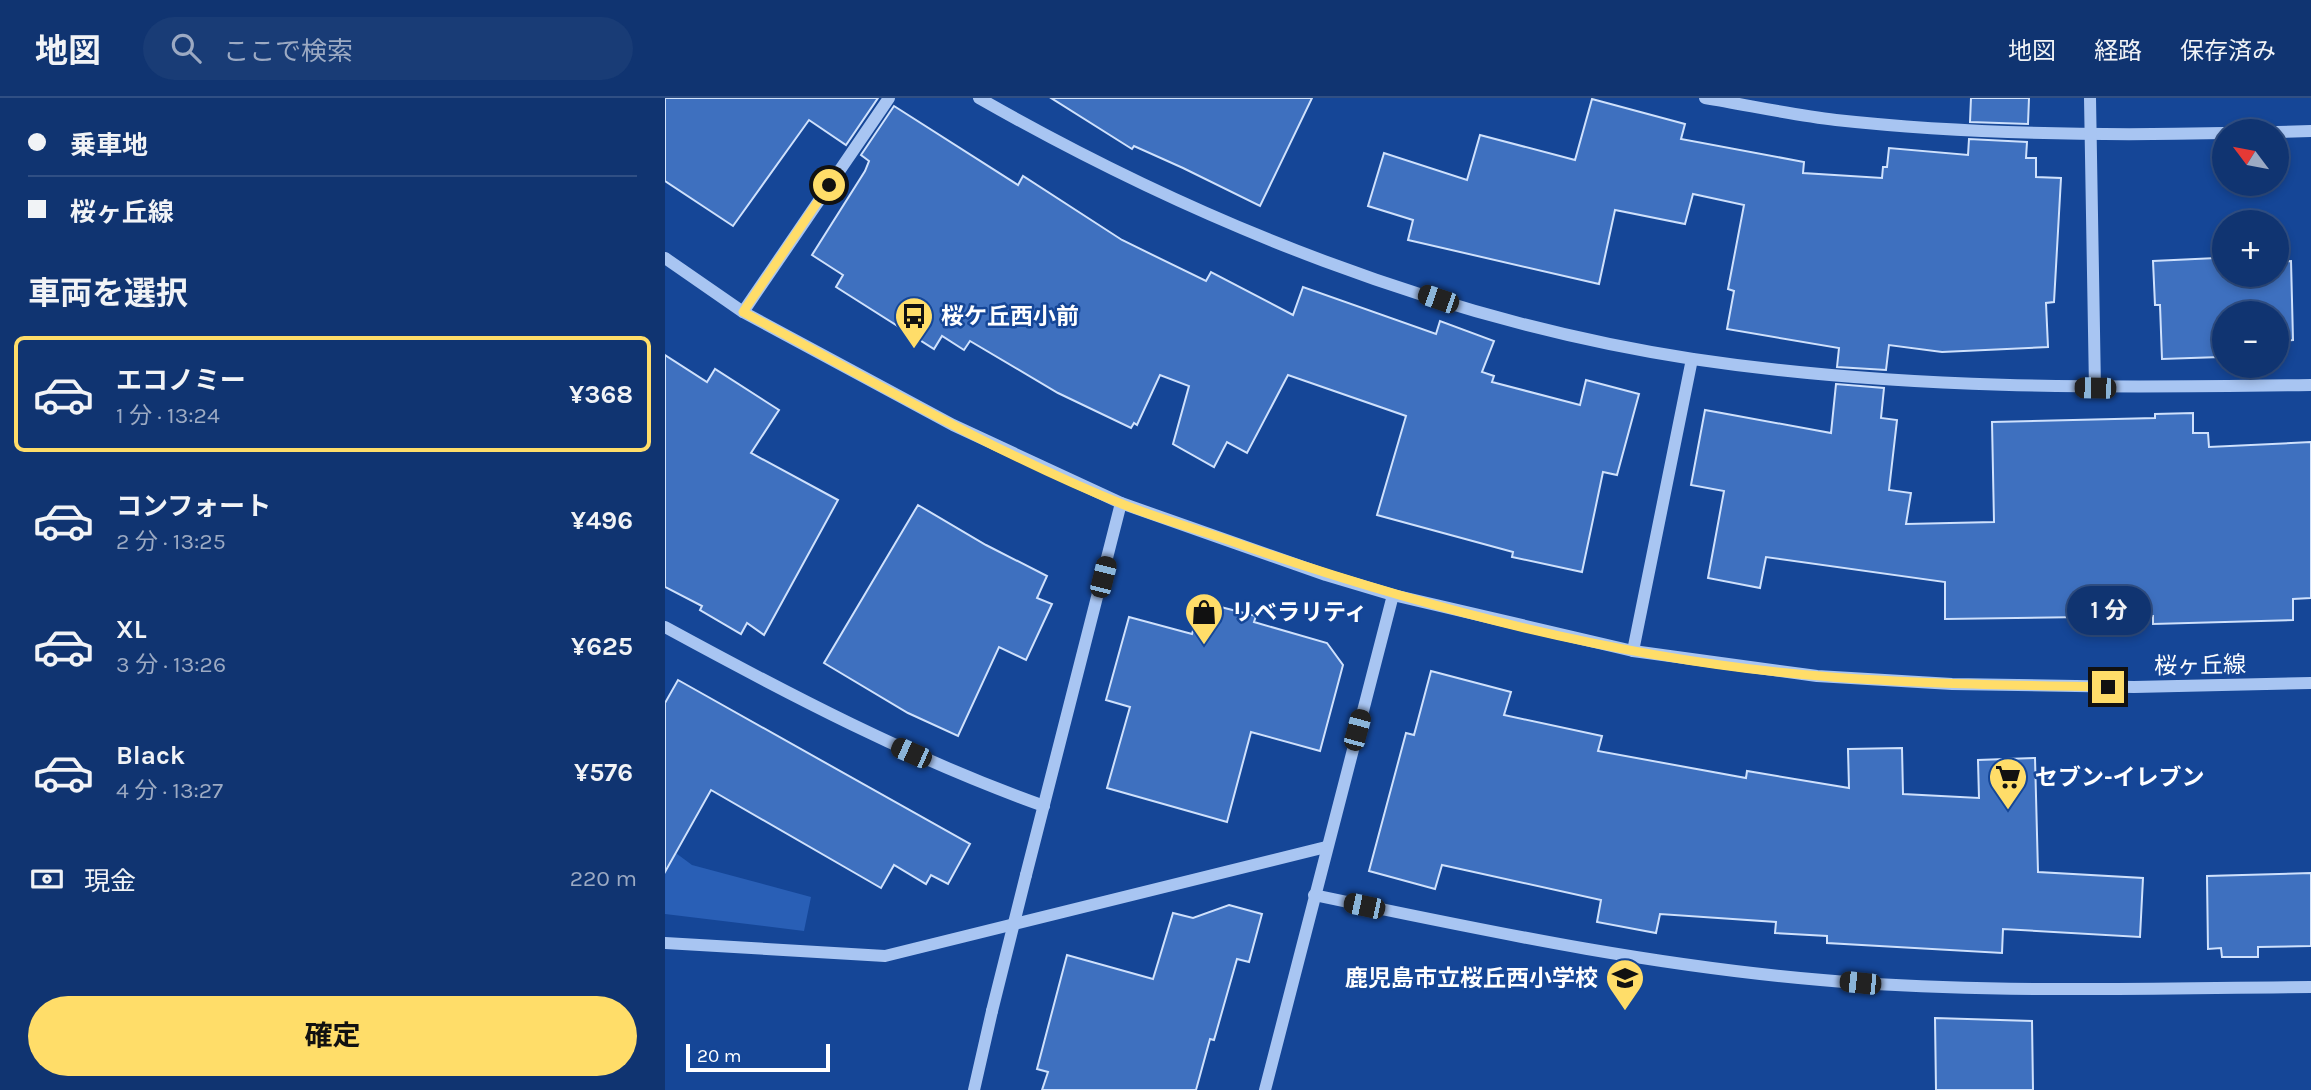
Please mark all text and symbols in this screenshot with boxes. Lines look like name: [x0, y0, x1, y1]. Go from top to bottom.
search box: [143, 17, 633, 80]
icon: search: [167, 29, 205, 67]
text: 地図: [35, 32, 101, 70]
text: ここで検索: [223, 36, 353, 67]
text: 地図: [2008, 37, 2056, 65]
text: 経路: [2094, 37, 2142, 65]
text: 保存済み: [2180, 37, 2276, 65]
north arrow: [2212, 119, 2289, 196]
map controls: [2212, 119, 2289, 378]
text: 乗車地: [70, 130, 148, 161]
route start: [813, 169, 845, 201]
text: 桜ヶ丘線: [70, 197, 174, 228]
button: +: [2212, 210, 2289, 287]
text: 車両を選択: [28, 275, 188, 312]
car: [1415, 282, 1462, 316]
bus stop icon: 桜ケ丘西小前: [893, 295, 935, 350]
button: −: [2212, 301, 2289, 378]
place label: 桜ケ丘西小前: [941, 303, 1079, 330]
icon: car: [32, 363, 95, 426]
text: エコノミー: [116, 365, 246, 396]
car: [2074, 377, 2117, 399]
text: ¥368: [569, 379, 633, 410]
text: 1 分 · 13:24: [116, 402, 220, 429]
icon: car: [32, 489, 95, 552]
text: コンフォート: [116, 491, 271, 522]
text: ¥496: [571, 505, 633, 536]
text: 2 分 · 13:25: [116, 528, 226, 555]
car: [1088, 554, 1119, 600]
callout: 1 分: [2066, 586, 2150, 634]
shop icon: リベラリティ: [1183, 591, 1225, 646]
text: 1 分: [2090, 597, 2128, 624]
place label: リベラリティ: [1231, 599, 1368, 626]
text: XL: [116, 614, 147, 645]
icon: car: [32, 615, 95, 678]
text: ¥625: [571, 631, 633, 662]
text: 3 分 · 13:26: [116, 651, 226, 678]
street label: 桜ヶ丘線: [2154, 651, 2246, 680]
route end: [2092, 671, 2124, 703]
car: [1342, 707, 1373, 753]
car: [888, 735, 935, 771]
text: Black: [116, 740, 185, 771]
icon: car: [32, 741, 95, 804]
supermarket icon: セブン-イレブン: [1987, 756, 2029, 811]
text: ¥576: [574, 757, 633, 788]
place label: セブン-イレブン: [2035, 764, 2205, 791]
text: 4 分 · 13:27: [116, 777, 223, 804]
icon: cash: [28, 860, 66, 898]
text: 220 m: [570, 865, 637, 892]
text: 現金: [84, 866, 136, 897]
car: [1342, 891, 1387, 921]
school or university icon: 鹿児島市立桜丘西小学校: [1604, 957, 1646, 1012]
place label: 鹿児島市立桜丘西小学校: [1345, 965, 1598, 992]
car: [1839, 970, 1882, 996]
button: 確定: [28, 996, 637, 1076]
scale bar: [686, 1041, 829, 1073]
text: 20 m: [697, 1045, 742, 1067]

